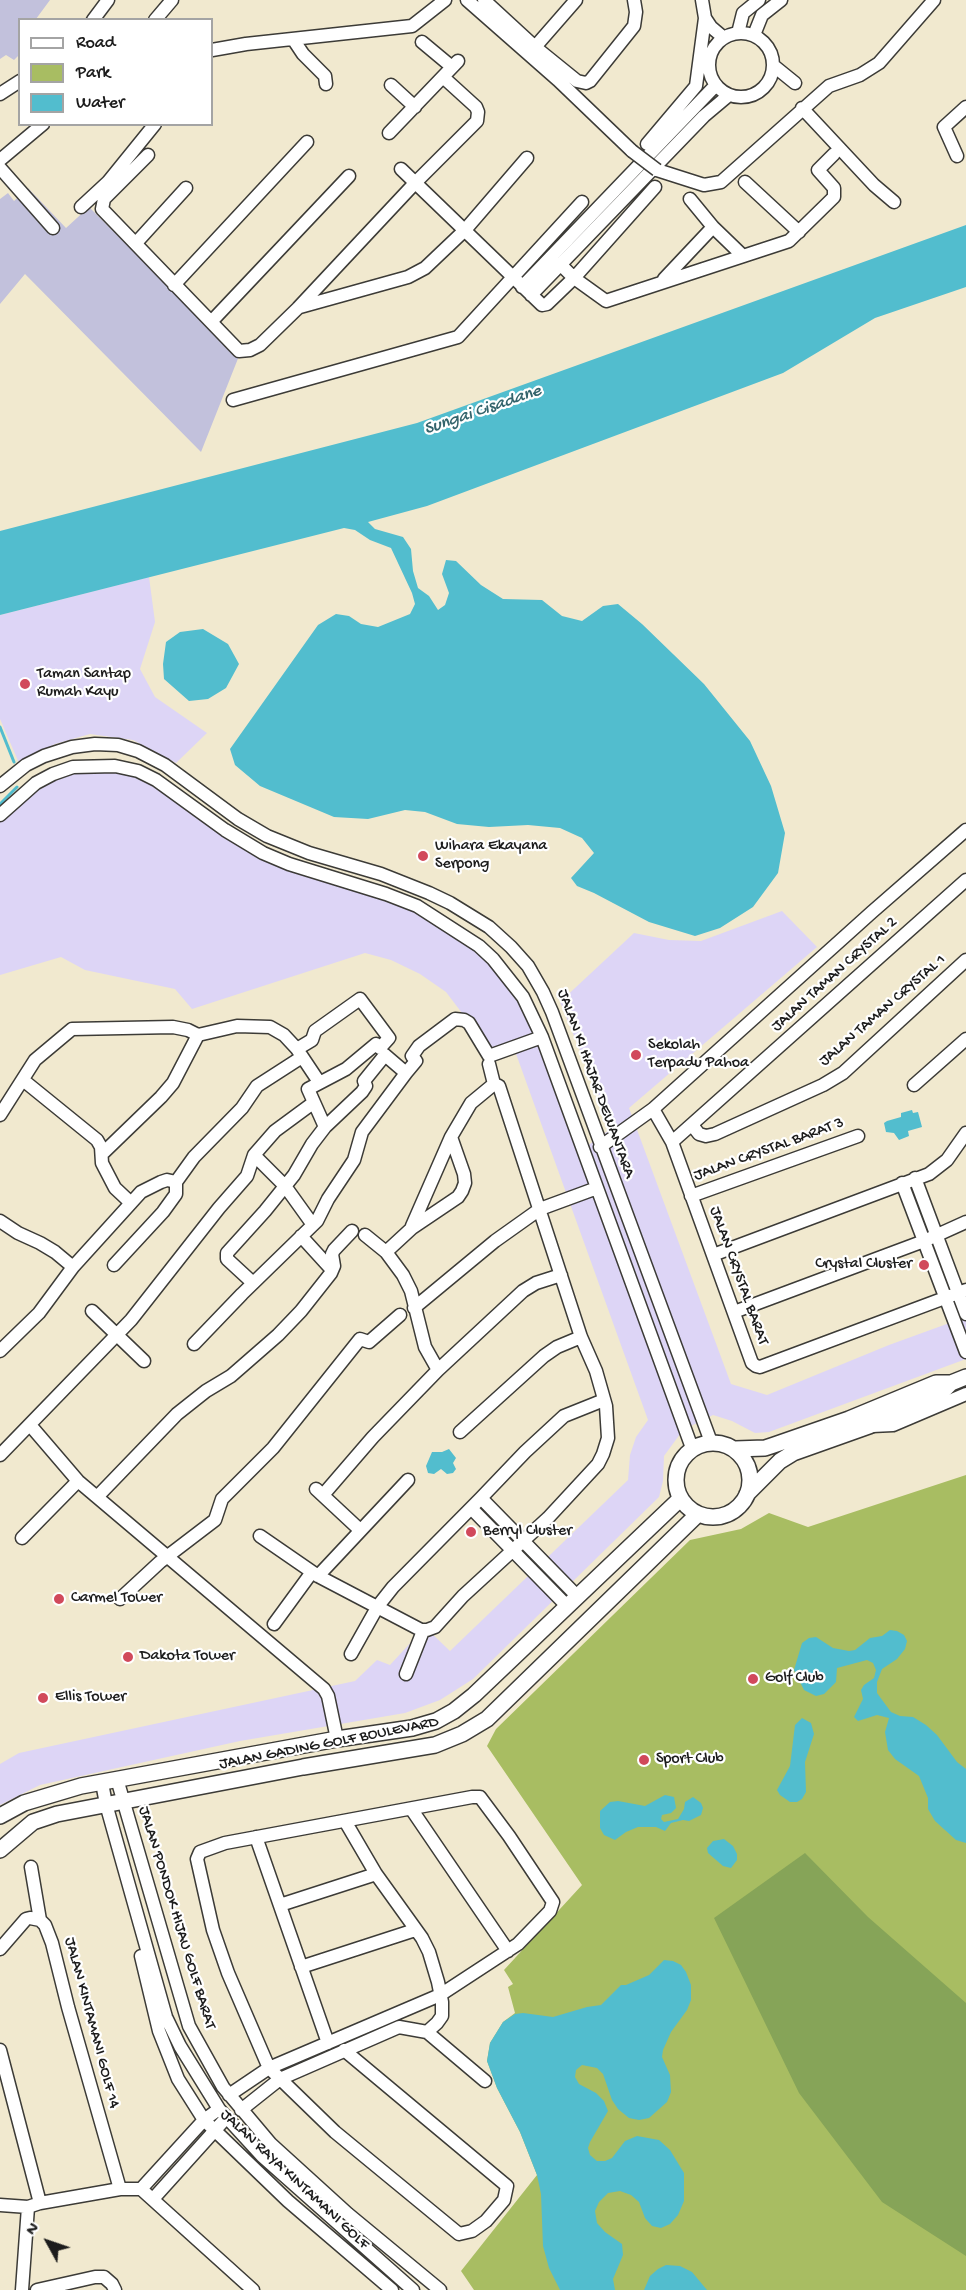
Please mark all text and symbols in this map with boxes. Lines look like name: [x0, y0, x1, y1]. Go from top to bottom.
legend: [18, 18, 213, 126]
text: Road: [76, 33, 115, 54]
text: Park: [76, 63, 110, 84]
text: Water: [76, 93, 124, 114]
water label: Sungai Cisadane: [422, 381, 544, 441]
place label: Taman Santap Rumah Kayu: [37, 665, 131, 703]
marker: Taman Santap Rumah Kayu: [18, 677, 32, 691]
place label: Wihara Ekayana Serpong: [435, 837, 547, 875]
marker: Wihara Ekayana Serpong: [416, 849, 430, 863]
street label: JALAN TAMAN CRYSTAL 2: [768, 913, 902, 1037]
street label: JALAN TAMAN CRYSTAL 1: [816, 951, 950, 1071]
street label: JALAN KI HAJAR DEWANTARA: [552, 987, 638, 1181]
place label: Sekolah Terpadu Pahoa: [648, 1036, 749, 1074]
marker: Sekolah Terpadu Pahoa: [629, 1048, 643, 1062]
street label: JALAN CRYSTAL BARAT 3: [691, 1114, 847, 1186]
street label: JALAN CRYSTAL BARAT: [704, 1204, 772, 1348]
place label: Crystal Cluster: [815, 1255, 912, 1275]
marker: Crystal Cluster: [917, 1258, 931, 1272]
place label: Berryl Cluster: [483, 1522, 572, 1542]
marker: Berryl Cluster: [464, 1525, 478, 1539]
place label: Carmel Tower: [71, 1589, 162, 1609]
marker: Carmel Tower: [52, 1592, 66, 1606]
place label: Dakota Tower: [140, 1647, 235, 1667]
marker: Dakota Tower: [121, 1650, 135, 1664]
place label: Golf Club: [765, 1669, 824, 1689]
marker: Golf Club: [746, 1672, 760, 1686]
place label: Ellis Tower: [55, 1688, 126, 1708]
marker: Ellis Tower: [36, 1691, 50, 1705]
street label: JALAN GADING GOLF BOULEVARD: [218, 1713, 440, 1775]
place label: Sport Club: [656, 1750, 724, 1770]
marker: Sport Club: [637, 1753, 651, 1767]
street label: JALAN PONDOK HIJAU GOLF BARAT: [133, 1804, 219, 2032]
street label: JALAN KINTAMANI GOLF 14: [59, 1935, 123, 2111]
street label: JALAN RAYA KINTAMANI GOLF: [215, 2106, 373, 2254]
north arrow: [18, 2212, 78, 2272]
text: N: [23, 2220, 44, 2240]

